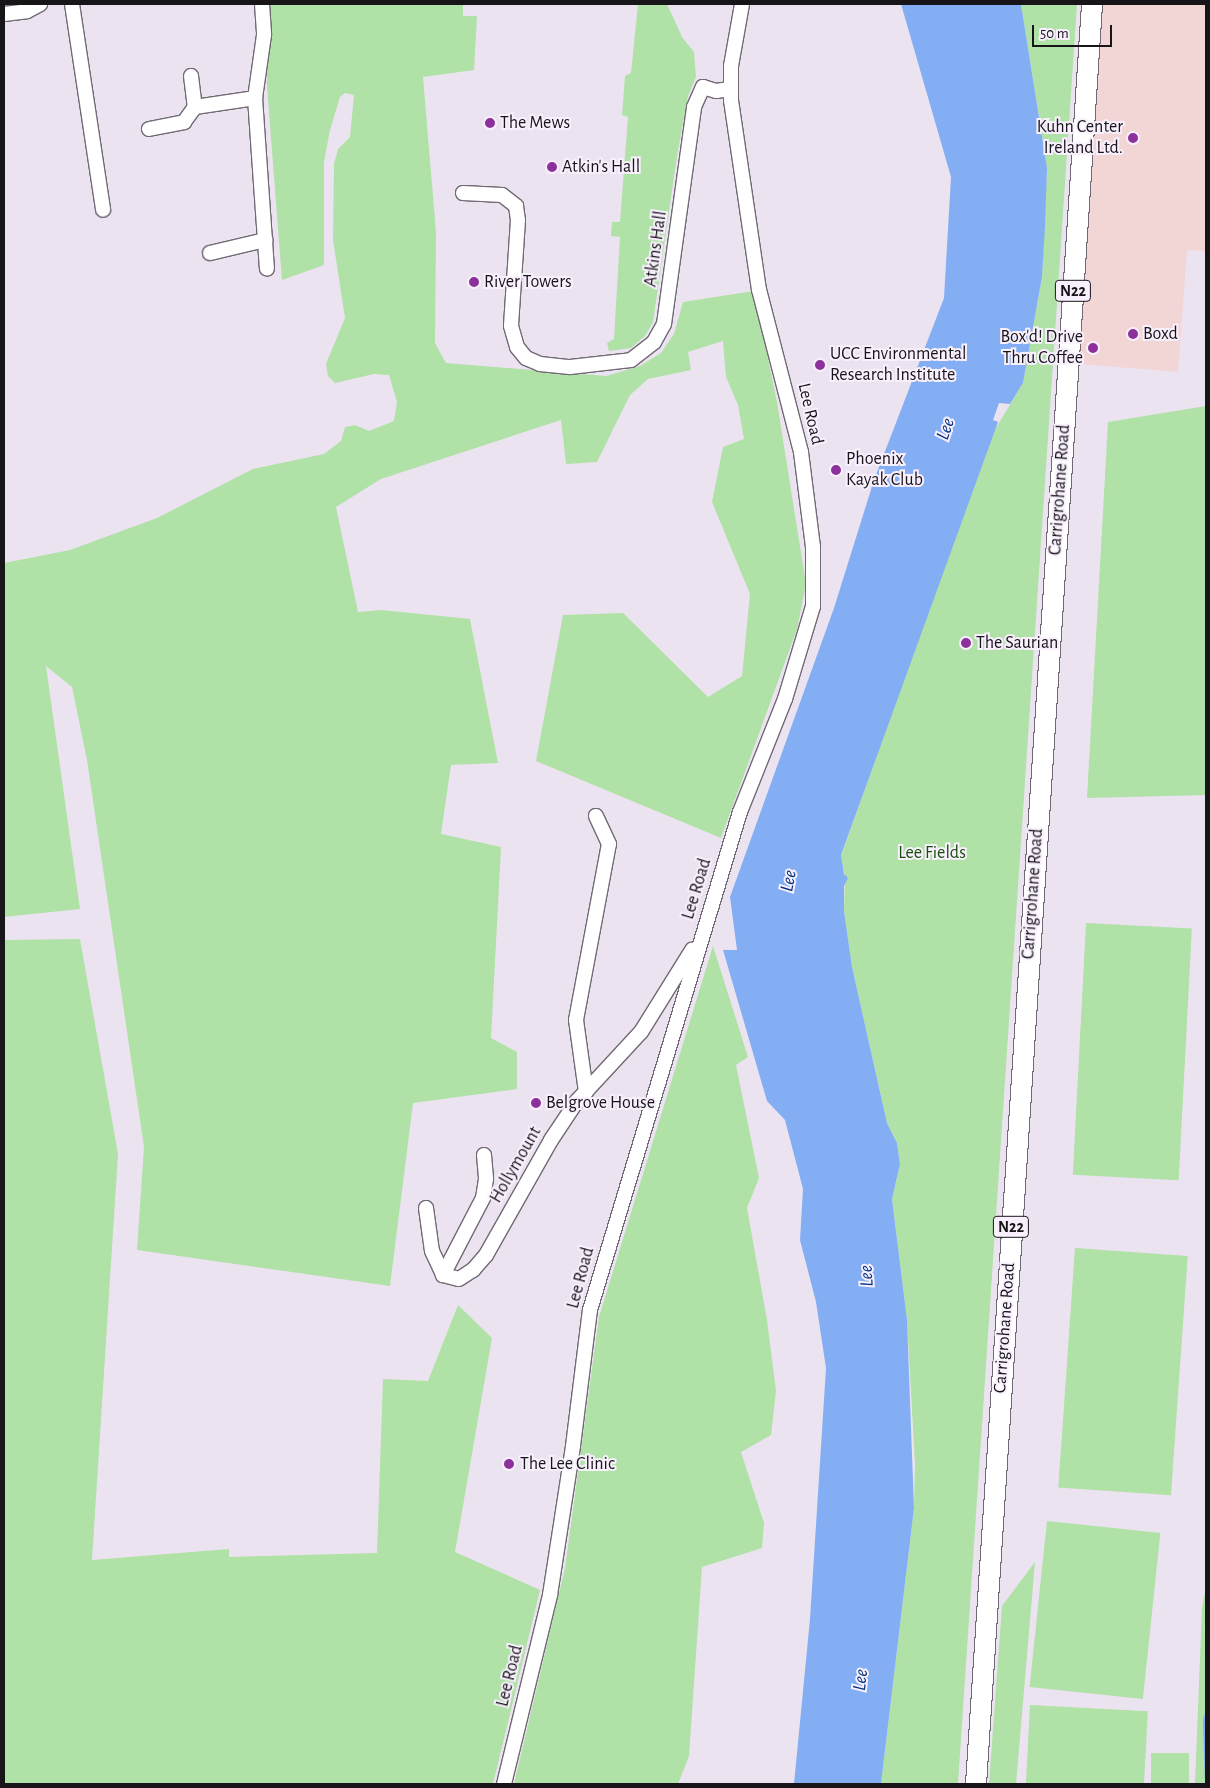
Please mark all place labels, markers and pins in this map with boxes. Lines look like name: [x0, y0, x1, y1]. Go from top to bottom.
place label: The Mews: [500, 112, 570, 134]
marker: The Mews: [484, 117, 496, 129]
place label: Kuhn Center Ireland Ltd.: [1037, 117, 1123, 160]
marker: Kuhn Center Ireland Ltd.: [1127, 132, 1139, 144]
place label: Atkin's Hall: [562, 156, 640, 178]
marker: Atkin's Hall: [546, 161, 558, 173]
place label: River Towers: [484, 271, 572, 293]
marker: River Towers: [468, 276, 480, 288]
place label: Boxd: [1143, 323, 1178, 345]
place label: Box'd! Drive Thru Coffee: [1000, 327, 1083, 369]
marker: Boxd: [1127, 328, 1139, 340]
marker: Box'd! Drive Thru Coffee: [1087, 342, 1099, 354]
place label: UCC Environmental Research Institute: [830, 344, 966, 386]
marker: UCC Environmental Research Institute: [814, 359, 826, 371]
place label: Phoenix Kayak Club: [846, 449, 923, 492]
marker: Phoenix Kayak Club: [830, 464, 842, 476]
place label: The Saurian: [976, 632, 1058, 654]
marker: The Saurian: [960, 637, 972, 649]
place label: Belgrove House: [546, 1092, 655, 1114]
marker: Belgrove House: [530, 1097, 542, 1109]
place label: The Lee Clinic: [520, 1453, 615, 1475]
marker: The Lee Clinic: [502, 1457, 516, 1471]

